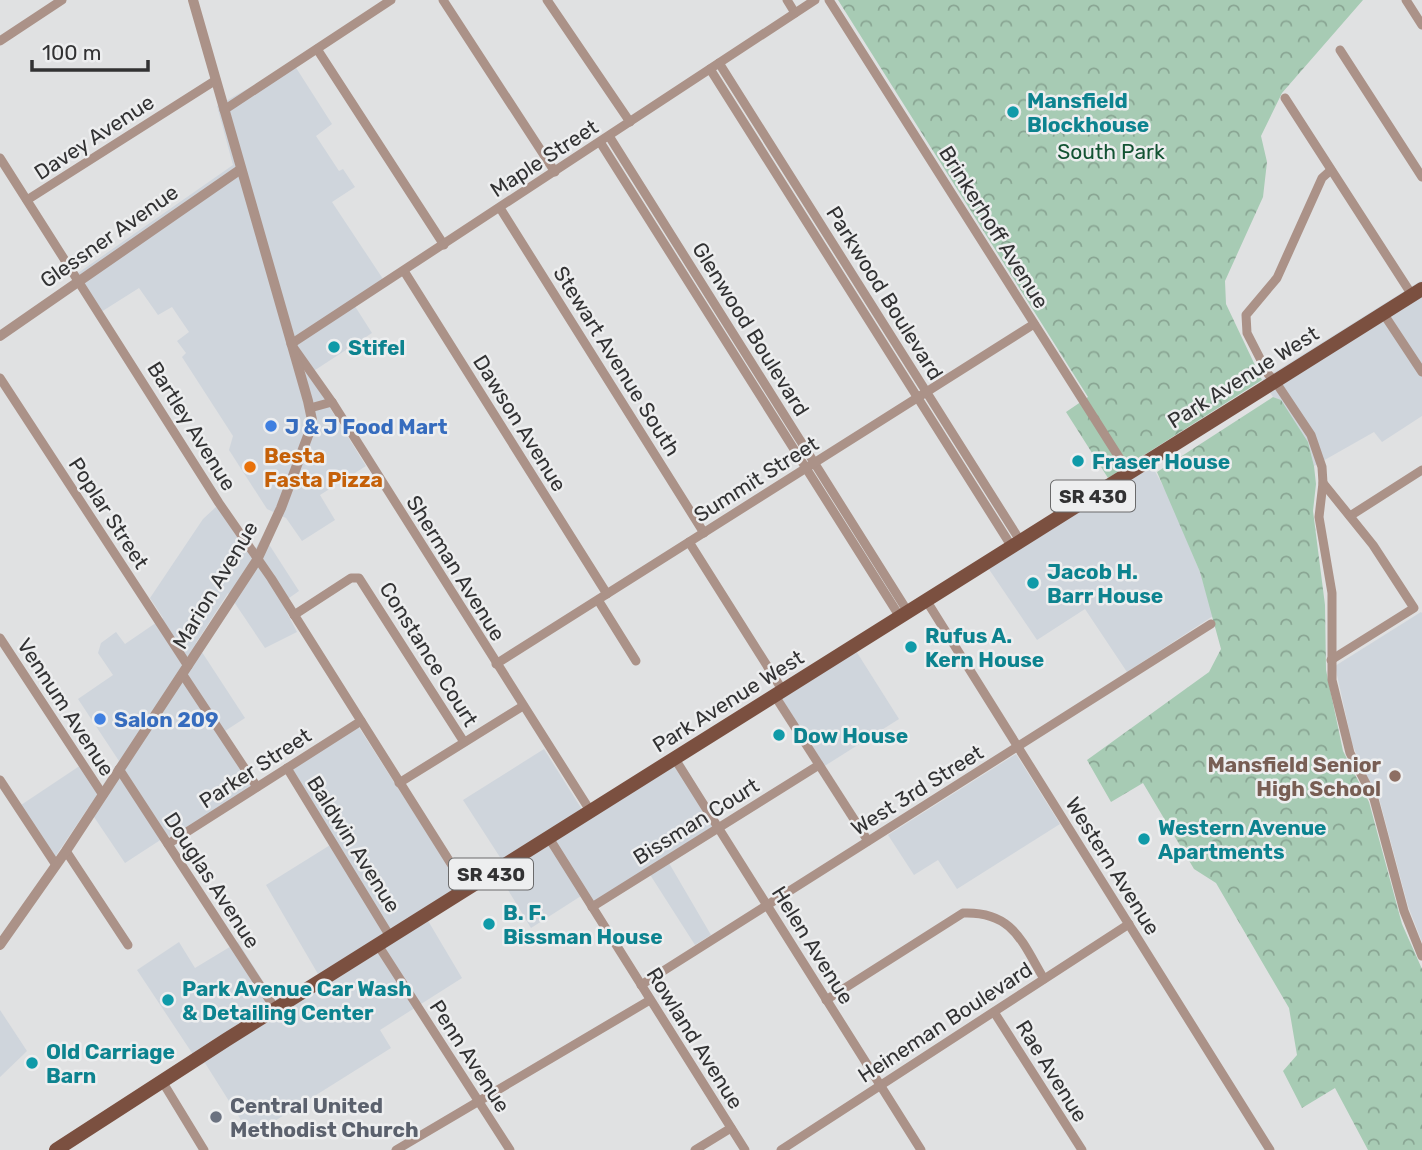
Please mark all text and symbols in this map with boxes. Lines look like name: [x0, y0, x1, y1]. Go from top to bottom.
scale bar: [32, 28, 147, 72]
text: 100 m: [42, 40, 101, 65]
place label: Mansfield Blockhouse: [1027, 88, 1149, 137]
street label: Davey Avenue: [29, 89, 159, 185]
marker: Mansfield Blockhouse: [1005, 104, 1021, 120]
street label: Maple Street: [485, 114, 603, 202]
park label: South Park: [1057, 139, 1165, 164]
street label: Brinkerhoff Avenue: [934, 141, 1054, 313]
street label: Glessner Avenue: [35, 179, 183, 293]
street label: Parkwood Boulevard: [821, 201, 949, 385]
street label: Glenwood Boulevard: [687, 237, 815, 421]
street label: Stewart Avenue South: [548, 261, 686, 461]
street label: Park Avenue West: [1163, 320, 1323, 434]
place label: Stifel: [348, 335, 405, 360]
marker: Stifel: [326, 339, 342, 355]
street label: Dawson Avenue: [468, 350, 572, 496]
street label: Bartley Avenue: [142, 357, 242, 495]
place label: J & J Food Mart: [285, 414, 448, 439]
marker: J & J Food Mart: [263, 418, 279, 434]
street label: Summit Street: [689, 431, 823, 527]
place label: Besta Fasta Pizza: [264, 443, 383, 492]
place label: Fraser House: [1092, 449, 1230, 474]
street label: Poplar Street: [64, 453, 154, 573]
marker: Fraser House: [1070, 453, 1086, 469]
marker: Besta Fasta Pizza: [242, 459, 258, 475]
road number: SR 430: [1051, 481, 1135, 512]
street label: Sherman Avenue: [401, 491, 511, 645]
street label: Marion Avenue: [167, 517, 263, 653]
place label: Jacob H. Barr House: [1047, 559, 1163, 608]
marker: Jacob H. Barr House: [1025, 575, 1041, 591]
street label: Constance Court: [375, 577, 483, 731]
place label: Rufus A. Kern House: [925, 623, 1044, 672]
street label: Vennum Avenue: [12, 633, 120, 781]
marker: Rufus A. Kern House: [903, 639, 919, 655]
street label: Park Avenue West: [648, 644, 808, 758]
place label: Salon 209: [114, 707, 219, 732]
marker: Salon 209: [92, 711, 108, 727]
street label: Parker Street: [194, 723, 316, 813]
place label: Dow House: [793, 723, 908, 748]
marker: Dow House: [771, 727, 787, 743]
street label: West 3rd Street: [846, 739, 988, 841]
place label: Mansfield Senior High School: [1207, 752, 1381, 801]
marker: Mansfield Senior High School: [1387, 768, 1403, 784]
street label: Baldwin Avenue: [302, 771, 406, 917]
street label: Bissman Court: [629, 772, 763, 870]
street label: Western Avenue: [1061, 793, 1165, 939]
street label: Douglas Avenue: [159, 807, 265, 953]
place label: Western Avenue Apartments: [1158, 815, 1327, 864]
marker: Western Avenue Apartments: [1136, 831, 1152, 847]
road number: SR 430: [449, 859, 533, 890]
street label: Helen Avenue: [767, 881, 859, 1009]
place label: B. F. Bissman House: [503, 900, 663, 949]
marker: B. F. Bissman House: [481, 916, 497, 932]
street label: Heineman Boulevard: [853, 956, 1037, 1088]
street label: Rowland Avenue: [641, 963, 749, 1113]
place label: Park Avenue Car Wash & Detailing Center: [182, 976, 412, 1025]
marker: Park Avenue Car Wash & Detailing Center: [160, 992, 176, 1008]
street label: Penn Avenue: [424, 995, 516, 1117]
street label: Rae Avenue: [1011, 1016, 1093, 1126]
place label: Old Carriage Barn: [46, 1039, 175, 1088]
marker: Old Carriage Barn: [24, 1055, 40, 1071]
place label: Central United Methodist Church: [230, 1093, 419, 1142]
marker: Central United Methodist Church: [208, 1109, 224, 1125]

